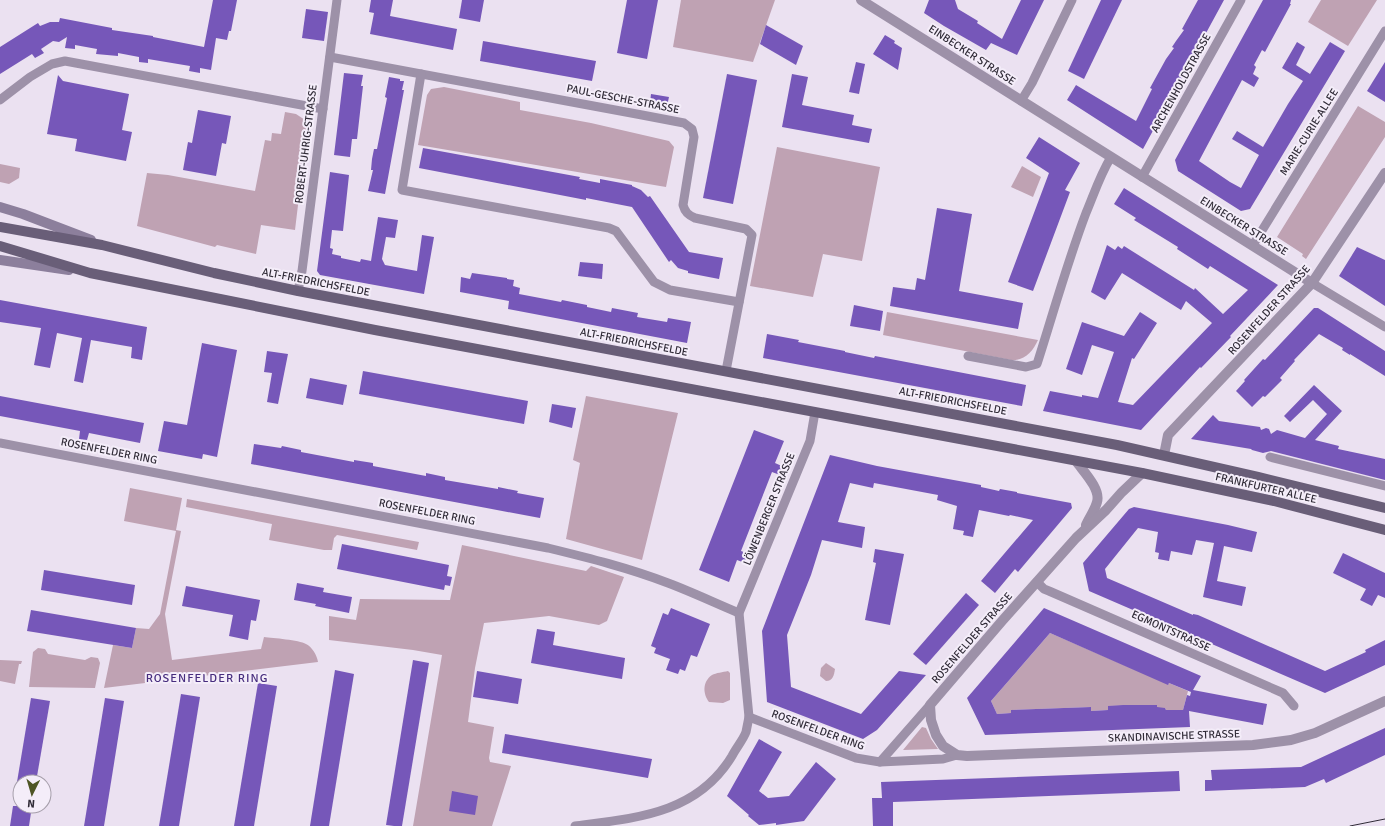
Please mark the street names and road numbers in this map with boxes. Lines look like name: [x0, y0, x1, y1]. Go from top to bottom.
street label: EINBECKER STRASSE: [926, 22, 1018, 88]
street label: ARCHENHOLDSTRASSE: [1148, 31, 1214, 135]
street label: PAUL-GESCHE-STRASSE: [565, 82, 681, 116]
street label: ROBERT-UHRIG-STRASSE: [292, 84, 320, 204]
street label: MARIE-CURIE-ALLEE: [1277, 86, 1341, 178]
street label: EINBECKER STRASSE: [1198, 194, 1290, 258]
street label: ROSENFELDER STRASSE: [1225, 262, 1313, 358]
street label: ALT-FRIEDRICHSFELDE: [261, 265, 371, 299]
street label: ALT-FRIEDRICHSFELDE: [579, 325, 689, 359]
street label: ALT-FRIEDRICHSFELDE: [898, 384, 1008, 418]
street label: ROSENFELDER RING: [60, 435, 158, 467]
street label: LÖWENBERGER STRASSE: [740, 450, 798, 567]
street label: FRANKFURTER ALLEE: [1214, 470, 1318, 506]
street label: ROSENFELDER RING: [378, 496, 476, 528]
street label: ROSENFELDER STRASSE: [929, 590, 1015, 686]
street label: EGMONTSTRASSE: [1129, 608, 1213, 654]
street label: ROSENFELDER RING: [770, 707, 866, 753]
street label: SKANDINAVISCHE STRASSE: [1108, 727, 1240, 745]

